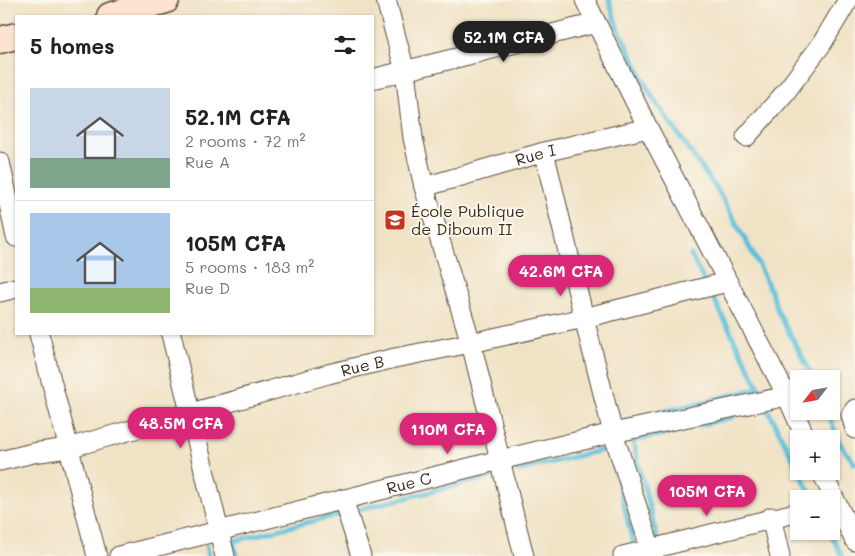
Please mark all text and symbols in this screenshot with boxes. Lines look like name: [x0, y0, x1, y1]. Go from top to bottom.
pin: 52.1M CFA: [447, 20, 561, 63]
text: 52.1M CFA: [464, 26, 544, 47]
icon: filters: [331, 31, 359, 59]
text: 5 homes: [30, 32, 115, 59]
text: 52.1M CFA: [185, 103, 291, 130]
icon: home: [70, 108, 130, 168]
text: 2 rooms · 72 m²: [185, 130, 306, 151]
street label: Rue I: [513, 139, 557, 170]
text: Rue A: [185, 151, 230, 172]
place label: École Publique de Diboum II: [411, 200, 525, 239]
school or university icon: École Publique de Diboum II: [383, 208, 407, 232]
text: 105M CFA: [185, 229, 286, 256]
icon: home: [70, 233, 130, 293]
pin: 42.6M CFA: [504, 254, 618, 297]
text: 5 rooms · 183 m²: [185, 256, 314, 277]
text: 42.6M CFA: [519, 260, 603, 281]
text: Rue D: [185, 277, 230, 298]
street label: Rue B: [338, 350, 386, 381]
north arrow: [790, 370, 840, 420]
map controls: [790, 370, 840, 540]
pin: 48.5M CFA: [124, 406, 238, 449]
text: 48.5M CFA: [139, 412, 223, 433]
pin: 110M CFA: [396, 412, 500, 455]
text: 110M CFA: [411, 418, 485, 439]
button: +: [790, 430, 840, 480]
street label: Rue C: [384, 467, 433, 498]
pin: 105M CFA: [655, 474, 759, 517]
text: 105M CFA: [668, 480, 746, 501]
button: −: [790, 490, 840, 540]

